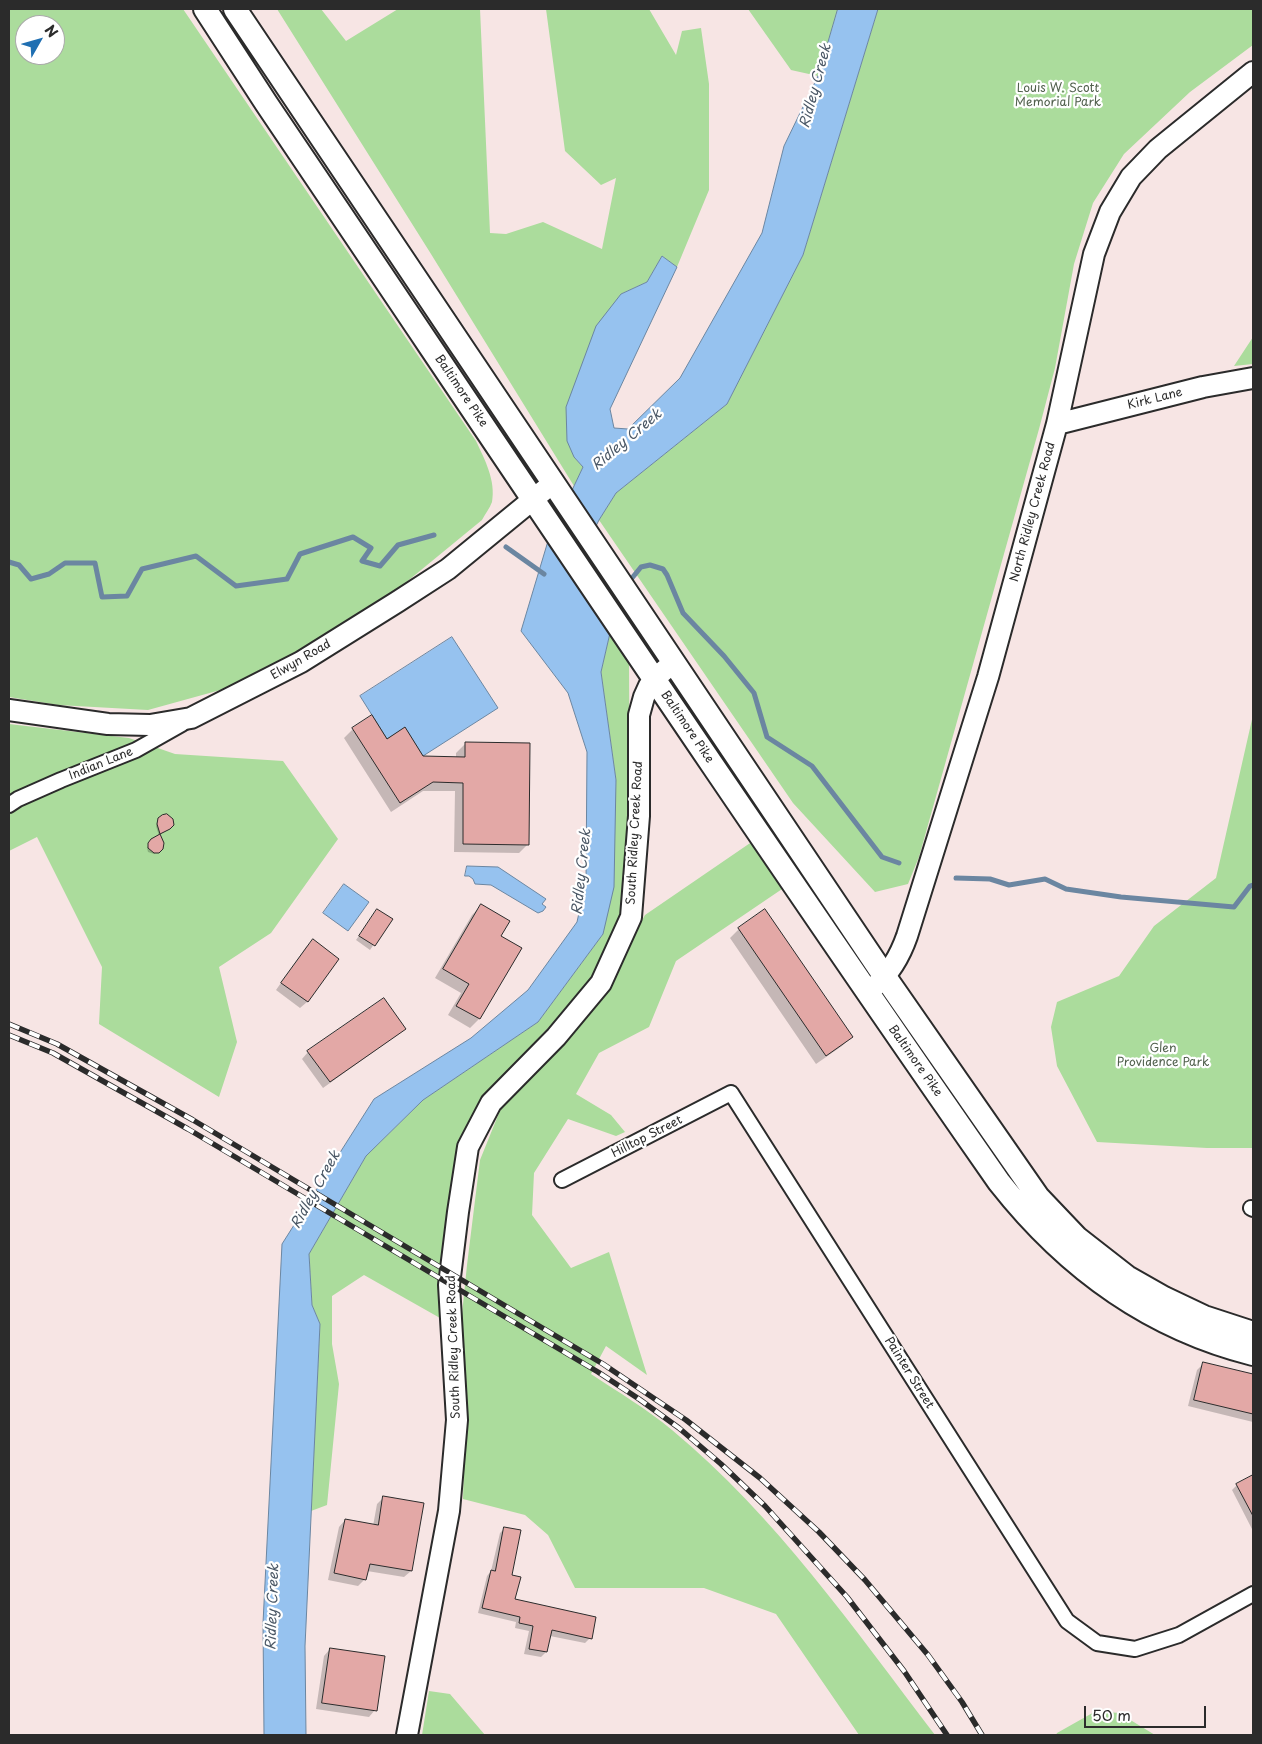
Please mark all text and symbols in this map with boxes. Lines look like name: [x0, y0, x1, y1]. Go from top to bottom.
north arrow: [15, 15, 65, 65]
text: N: [40, 20, 63, 42]
water label: Ridley Creek: [797, 42, 835, 130]
park label: Louis W. Scott Memorial Park: [1015, 82, 1101, 110]
street label: Baltimore Pike: [432, 352, 490, 430]
street label: Kirk Lane: [1126, 385, 1184, 413]
water label: Ridley Creek: [589, 406, 665, 474]
street label: North Ridley Creek Road: [1007, 440, 1059, 584]
street label: Elwyn Road: [268, 637, 334, 683]
street label: Baltimore Pike: [658, 688, 716, 766]
street label: Indian Lane: [67, 745, 135, 783]
street label: South Ridley Creek Road: [624, 761, 646, 905]
water label: Ridley Creek: [569, 828, 595, 916]
street label: Baltimore Pike: [885, 1022, 945, 1100]
park label: Glen Providence Park: [1117, 1042, 1209, 1070]
street label: Hilltop Street: [609, 1113, 685, 1161]
water label: Ridley Creek: [288, 1148, 344, 1232]
street label: South Ridley Creek Road: [444, 1275, 464, 1419]
street label: Painter Street: [881, 1335, 937, 1411]
water label: Ridley Creek: [263, 1564, 283, 1650]
scale bar: [1087, 1696, 1210, 1728]
text: 50 m: [1092, 1703, 1131, 1726]

